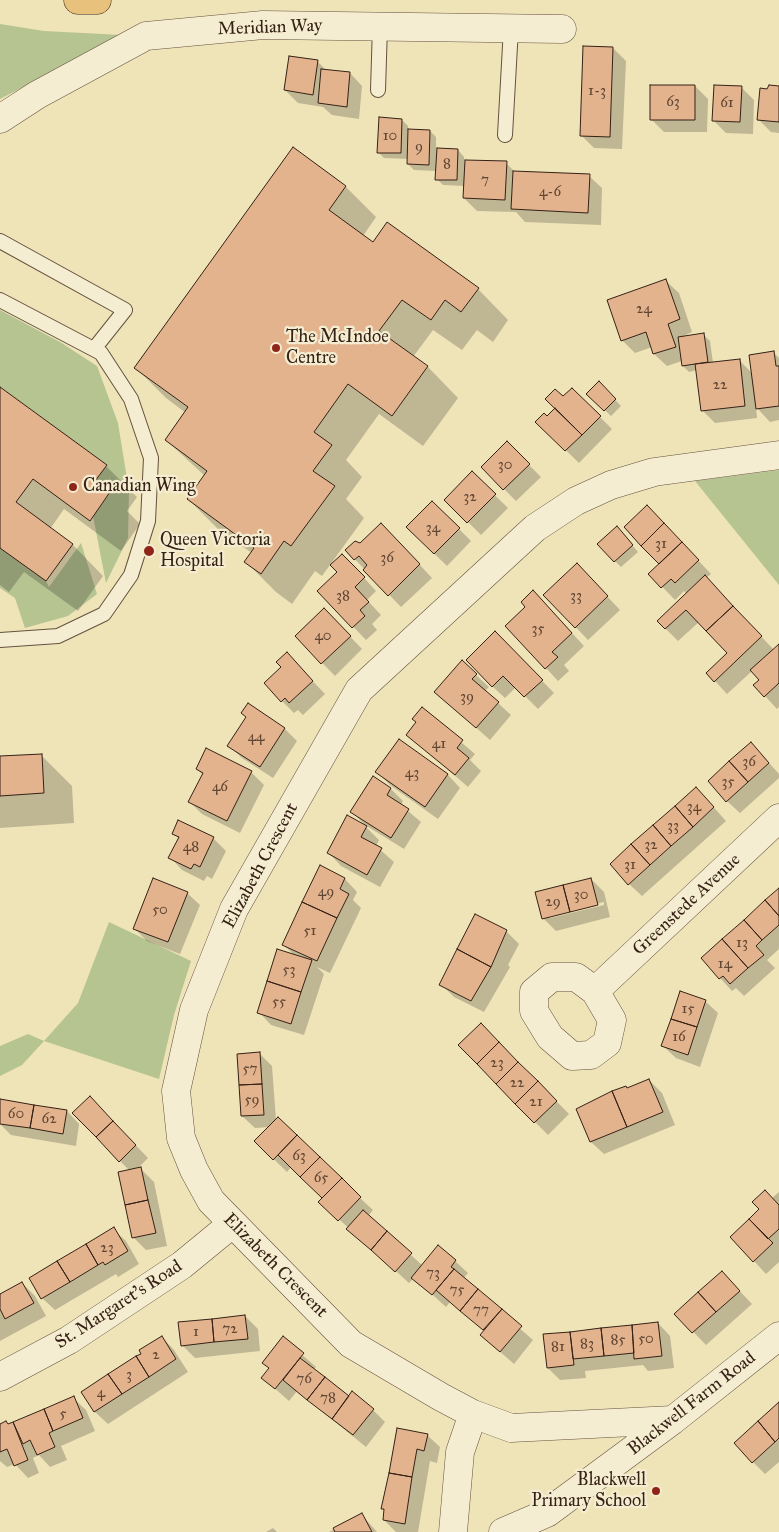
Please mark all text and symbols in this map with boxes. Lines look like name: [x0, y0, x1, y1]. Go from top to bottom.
street label: Meridian Way: [217, 15, 323, 41]
house number: 1-3: [588, 82, 606, 100]
house number: 63: [666, 93, 680, 111]
house number: 61: [720, 94, 734, 112]
house number: 10: [383, 127, 397, 145]
house number: 9: [415, 138, 423, 156]
house number: 8: [443, 155, 451, 173]
house number: 7: [481, 171, 489, 189]
house number: 4-6: [539, 183, 561, 201]
house number: 24: [636, 300, 652, 318]
place label: The McIndoe Centre: [286, 327, 389, 369]
marker: The McIndoe Centre: [270, 342, 282, 354]
house number: 22: [713, 376, 727, 394]
house number: 30: [498, 456, 512, 474]
place label: Canadian Wing: [83, 476, 196, 498]
marker: Canadian Wing: [67, 481, 79, 493]
house number: 32: [463, 488, 477, 506]
house number: 34: [426, 519, 440, 537]
place label: Queen Victoria Hospital: [160, 530, 271, 572]
house number: 31: [655, 535, 667, 553]
marker: Queen Victoria Hospital: [142, 544, 156, 558]
house number: 36: [380, 549, 394, 567]
house number: 38: [336, 587, 350, 605]
house number: 33: [570, 587, 582, 605]
house number: 35: [532, 620, 544, 638]
house number: 40: [314, 627, 332, 645]
house number: 39: [460, 688, 474, 706]
house number: 44: [248, 728, 264, 746]
house number: 41: [432, 735, 446, 753]
house number: 36: [742, 753, 756, 771]
house number: 43: [405, 764, 419, 782]
house number: 35: [722, 773, 734, 791]
house number: 46: [212, 778, 228, 796]
house number: 34: [687, 798, 701, 816]
street label: Elizabeth Crescent: [219, 799, 303, 933]
house number: 33: [667, 817, 679, 835]
house number: 32: [644, 836, 658, 854]
house number: 48: [183, 838, 199, 856]
street label: Greenstede Avenue: [629, 850, 745, 960]
house number: 31: [624, 856, 636, 874]
house number: 49: [318, 883, 334, 901]
house number: 30: [574, 886, 588, 904]
house number: 29: [545, 893, 561, 911]
house number: 50: [152, 901, 168, 919]
house number: 51: [304, 922, 316, 940]
house number: 13: [736, 934, 748, 952]
house number: 14: [718, 955, 732, 973]
house number: 53: [283, 961, 295, 979]
house number: 55: [272, 993, 286, 1011]
house number: 15: [682, 1000, 694, 1018]
house number: 16: [672, 1028, 686, 1046]
house number: 23: [490, 1054, 504, 1072]
house number: 57: [243, 1060, 257, 1078]
house number: 22: [510, 1074, 524, 1092]
house number: 59: [244, 1091, 260, 1109]
house number: 21: [529, 1093, 543, 1111]
house number: 60: [8, 1105, 24, 1123]
house number: 62: [41, 1110, 57, 1128]
house number: 63: [292, 1147, 306, 1165]
house number: 65: [314, 1169, 328, 1187]
street label: Elizabeth Crescent: [218, 1209, 332, 1323]
house number: 23: [100, 1239, 114, 1257]
street label: St. Margaret's Road: [52, 1256, 186, 1354]
house number: 73: [426, 1264, 440, 1282]
house number: 75: [450, 1281, 464, 1299]
house number: 77: [473, 1301, 489, 1319]
house number: 72: [222, 1320, 238, 1338]
house number: 1: [193, 1323, 199, 1341]
house number: 50: [638, 1330, 654, 1348]
house number: 85: [611, 1331, 625, 1349]
house number: 83: [580, 1335, 594, 1353]
house number: 81: [551, 1338, 565, 1356]
house number: 2: [152, 1346, 160, 1364]
street label: Blackwell Farm Road: [624, 1347, 760, 1461]
house number: 3: [126, 1366, 132, 1384]
house number: 76: [296, 1370, 312, 1388]
house number: 4: [97, 1384, 105, 1402]
house number: 78: [320, 1389, 336, 1407]
house number: 5: [60, 1405, 66, 1423]
place label: Blackwell Primary School: [531, 1470, 646, 1512]
marker: Blackwell Primary School: [650, 1485, 662, 1497]

